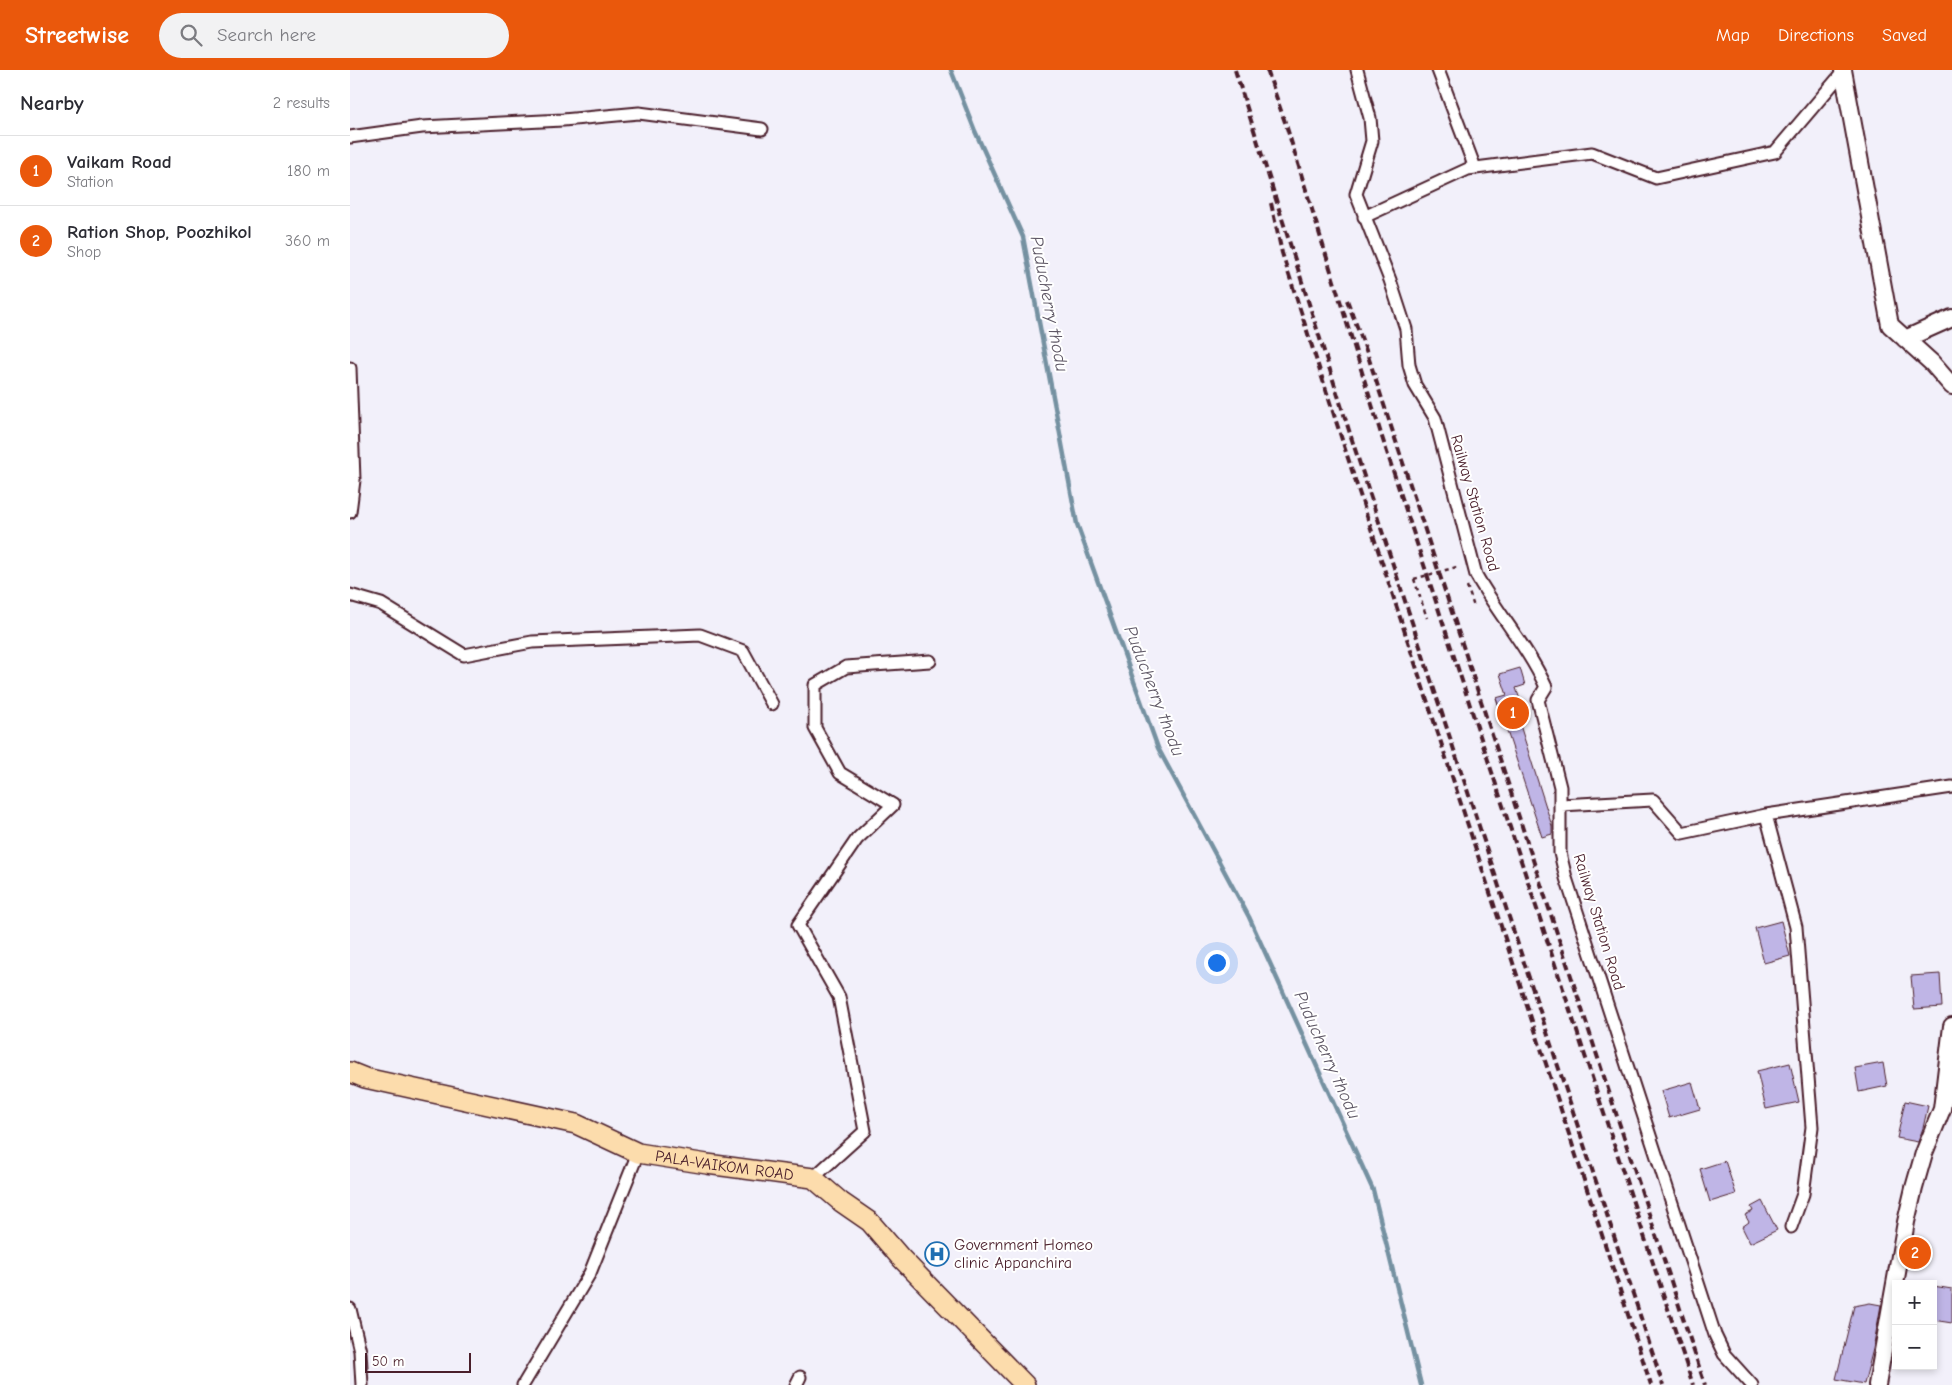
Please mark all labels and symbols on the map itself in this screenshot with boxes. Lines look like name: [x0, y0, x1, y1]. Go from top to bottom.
water label: Puducherry thodu: [1026, 234, 1072, 374]
street label: Railway Station Road: [1447, 433, 1503, 573]
water label: Puducherry thodu: [1119, 623, 1189, 759]
pin: 1: [1497, 694, 1529, 732]
street label: Railway Station Road: [1570, 852, 1628, 992]
your location: [1204, 950, 1230, 976]
water label: Puducherry thodu: [1289, 988, 1365, 1122]
street label: PALA-VAIKOM ROAD: [654, 1147, 795, 1184]
pin: 2: [1899, 1234, 1931, 1272]
place label: Government Homeo clinic Appanchira: [954, 1236, 1093, 1272]
hospital icon: Government Homeo clinic Appanchira: [924, 1241, 950, 1267]
scale bar: [365, 1350, 471, 1373]

